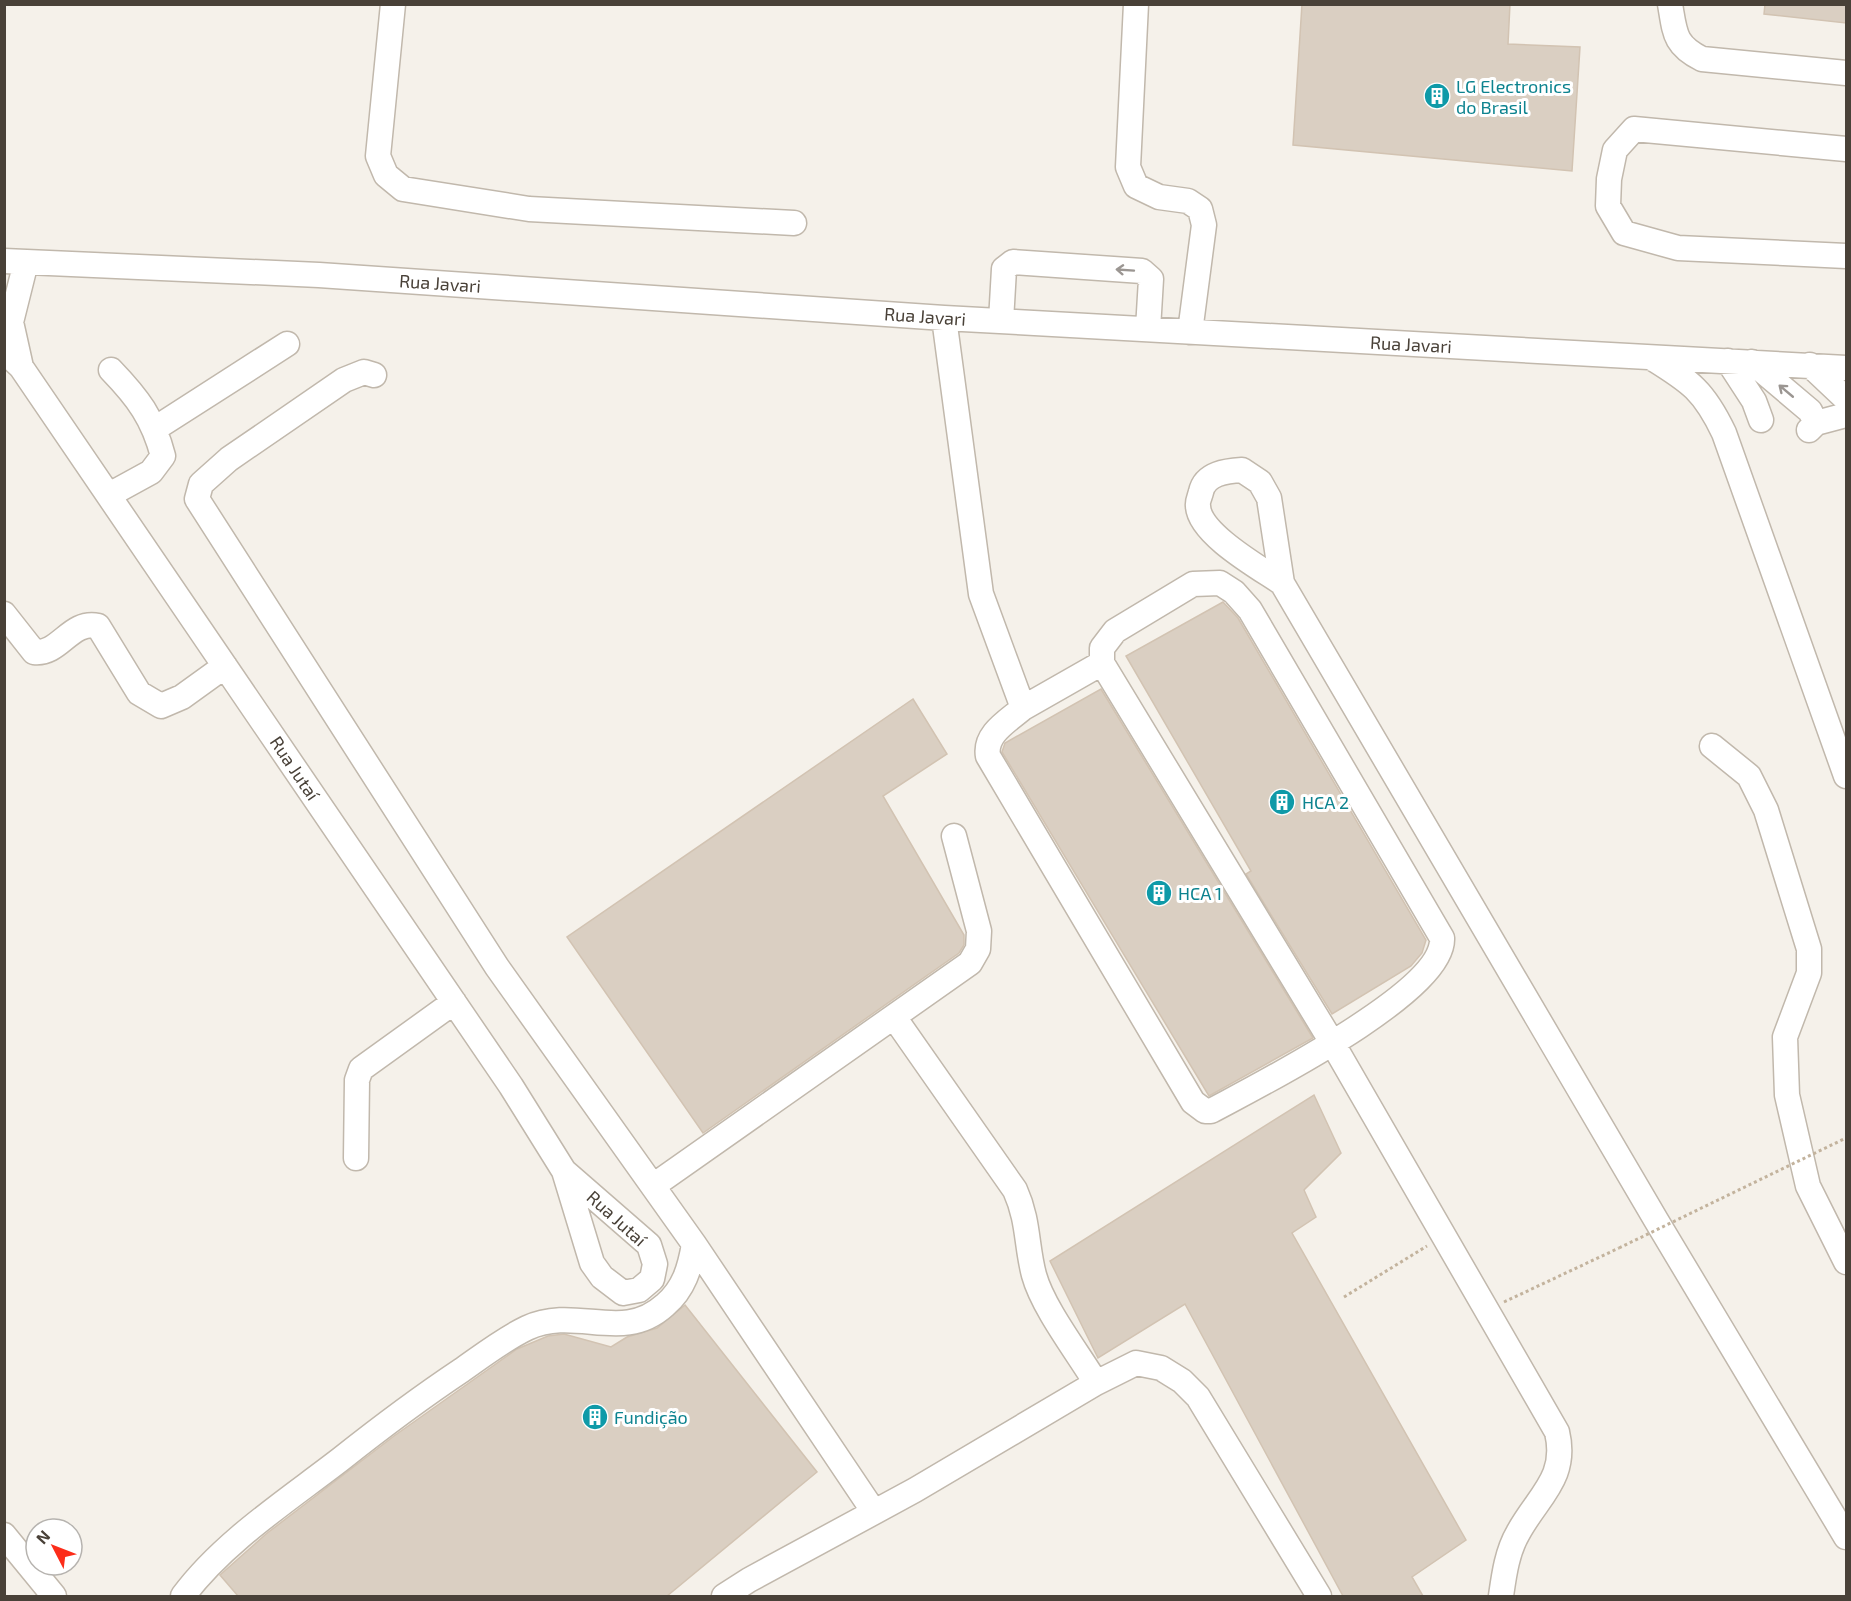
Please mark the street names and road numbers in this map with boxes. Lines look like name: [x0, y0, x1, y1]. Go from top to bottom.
street label: Rua Javari: [398, 269, 482, 297]
street label: Rua Javari: [883, 302, 967, 330]
street label: Rua Javari: [1370, 331, 1452, 357]
street label: Rua Jutaí: [266, 732, 325, 805]
street label: Rua Jutaí: [583, 1186, 652, 1251]

